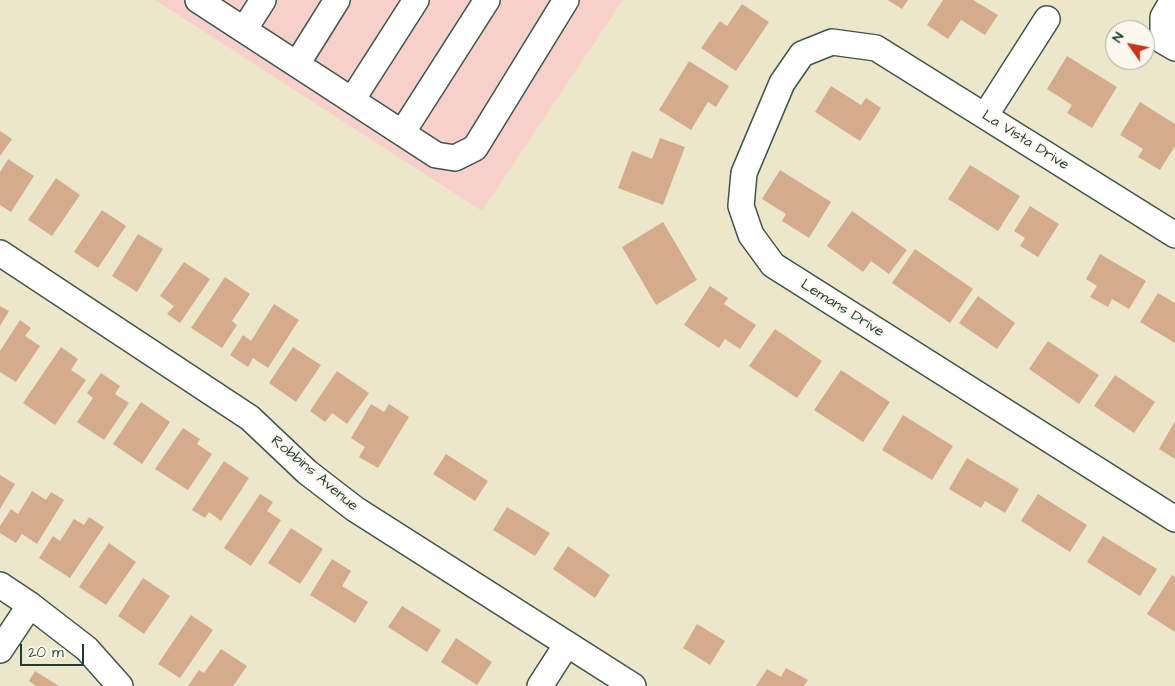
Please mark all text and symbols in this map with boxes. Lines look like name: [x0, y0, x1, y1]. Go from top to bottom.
north arrow: [1105, 20, 1155, 70]
text: N: [1107, 28, 1129, 47]
street label: La Vista Drive: [978, 107, 1072, 175]
street label: Lemans Drive: [797, 276, 887, 342]
street label: Robbins Avenue: [267, 432, 361, 516]
scale bar: [22, 634, 86, 666]
text: 20 m: [28, 642, 64, 663]

